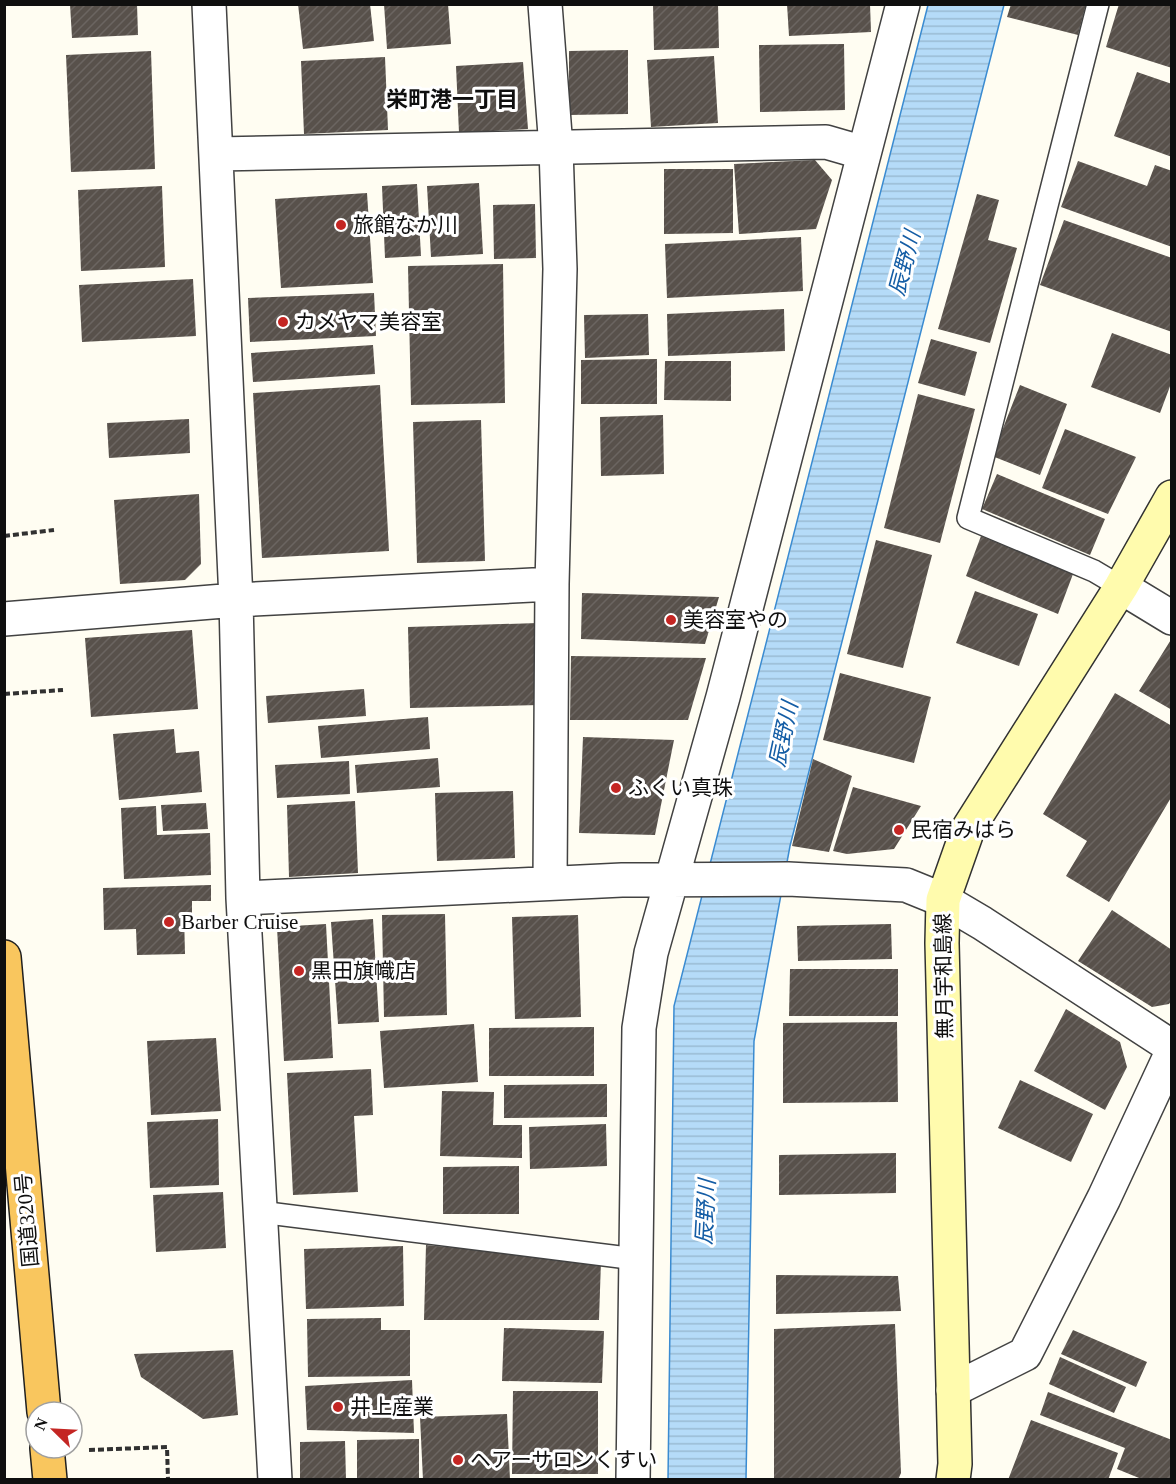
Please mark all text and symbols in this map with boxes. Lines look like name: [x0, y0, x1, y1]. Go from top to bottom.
district label: 栄町港一丁目: [386, 87, 518, 112]
place label: 旅館なか川: [353, 213, 458, 237]
marker: 旅館なか川: [334, 218, 348, 232]
water label: 辰野川: [884, 226, 926, 298]
place label: カメヤマ美容室: [295, 310, 442, 334]
marker: カメヤマ美容室: [276, 315, 290, 329]
place label: 美容室やの: [683, 608, 788, 632]
marker: 美容室やの: [664, 613, 678, 627]
water label: 辰野川: [764, 697, 803, 769]
place label: ふくい真珠: [628, 776, 733, 800]
marker: ふくい真珠: [609, 781, 623, 795]
place label: 民宿みはら: [911, 818, 1016, 842]
marker: 民宿みはら: [892, 823, 906, 837]
place label: Barber Cruise: [181, 910, 298, 934]
street label: 無月宇和島線: [931, 913, 957, 1039]
marker: Barber Cruise: [162, 915, 176, 929]
place label: 黒田旗幟店: [311, 959, 416, 983]
marker: 黒田旗幟店: [292, 964, 306, 978]
street label: 国道320号: [11, 1172, 43, 1268]
water label: 辰野川: [691, 1176, 720, 1246]
place label: 井上産業: [350, 1395, 434, 1419]
north arrow: [24, 1400, 84, 1460]
marker: 井上産業: [331, 1400, 345, 1414]
text: N: [31, 1415, 51, 1433]
place label: ヘアーサロンくすい: [470, 1448, 657, 1472]
marker: ヘアーサロンくすい: [451, 1453, 465, 1467]

